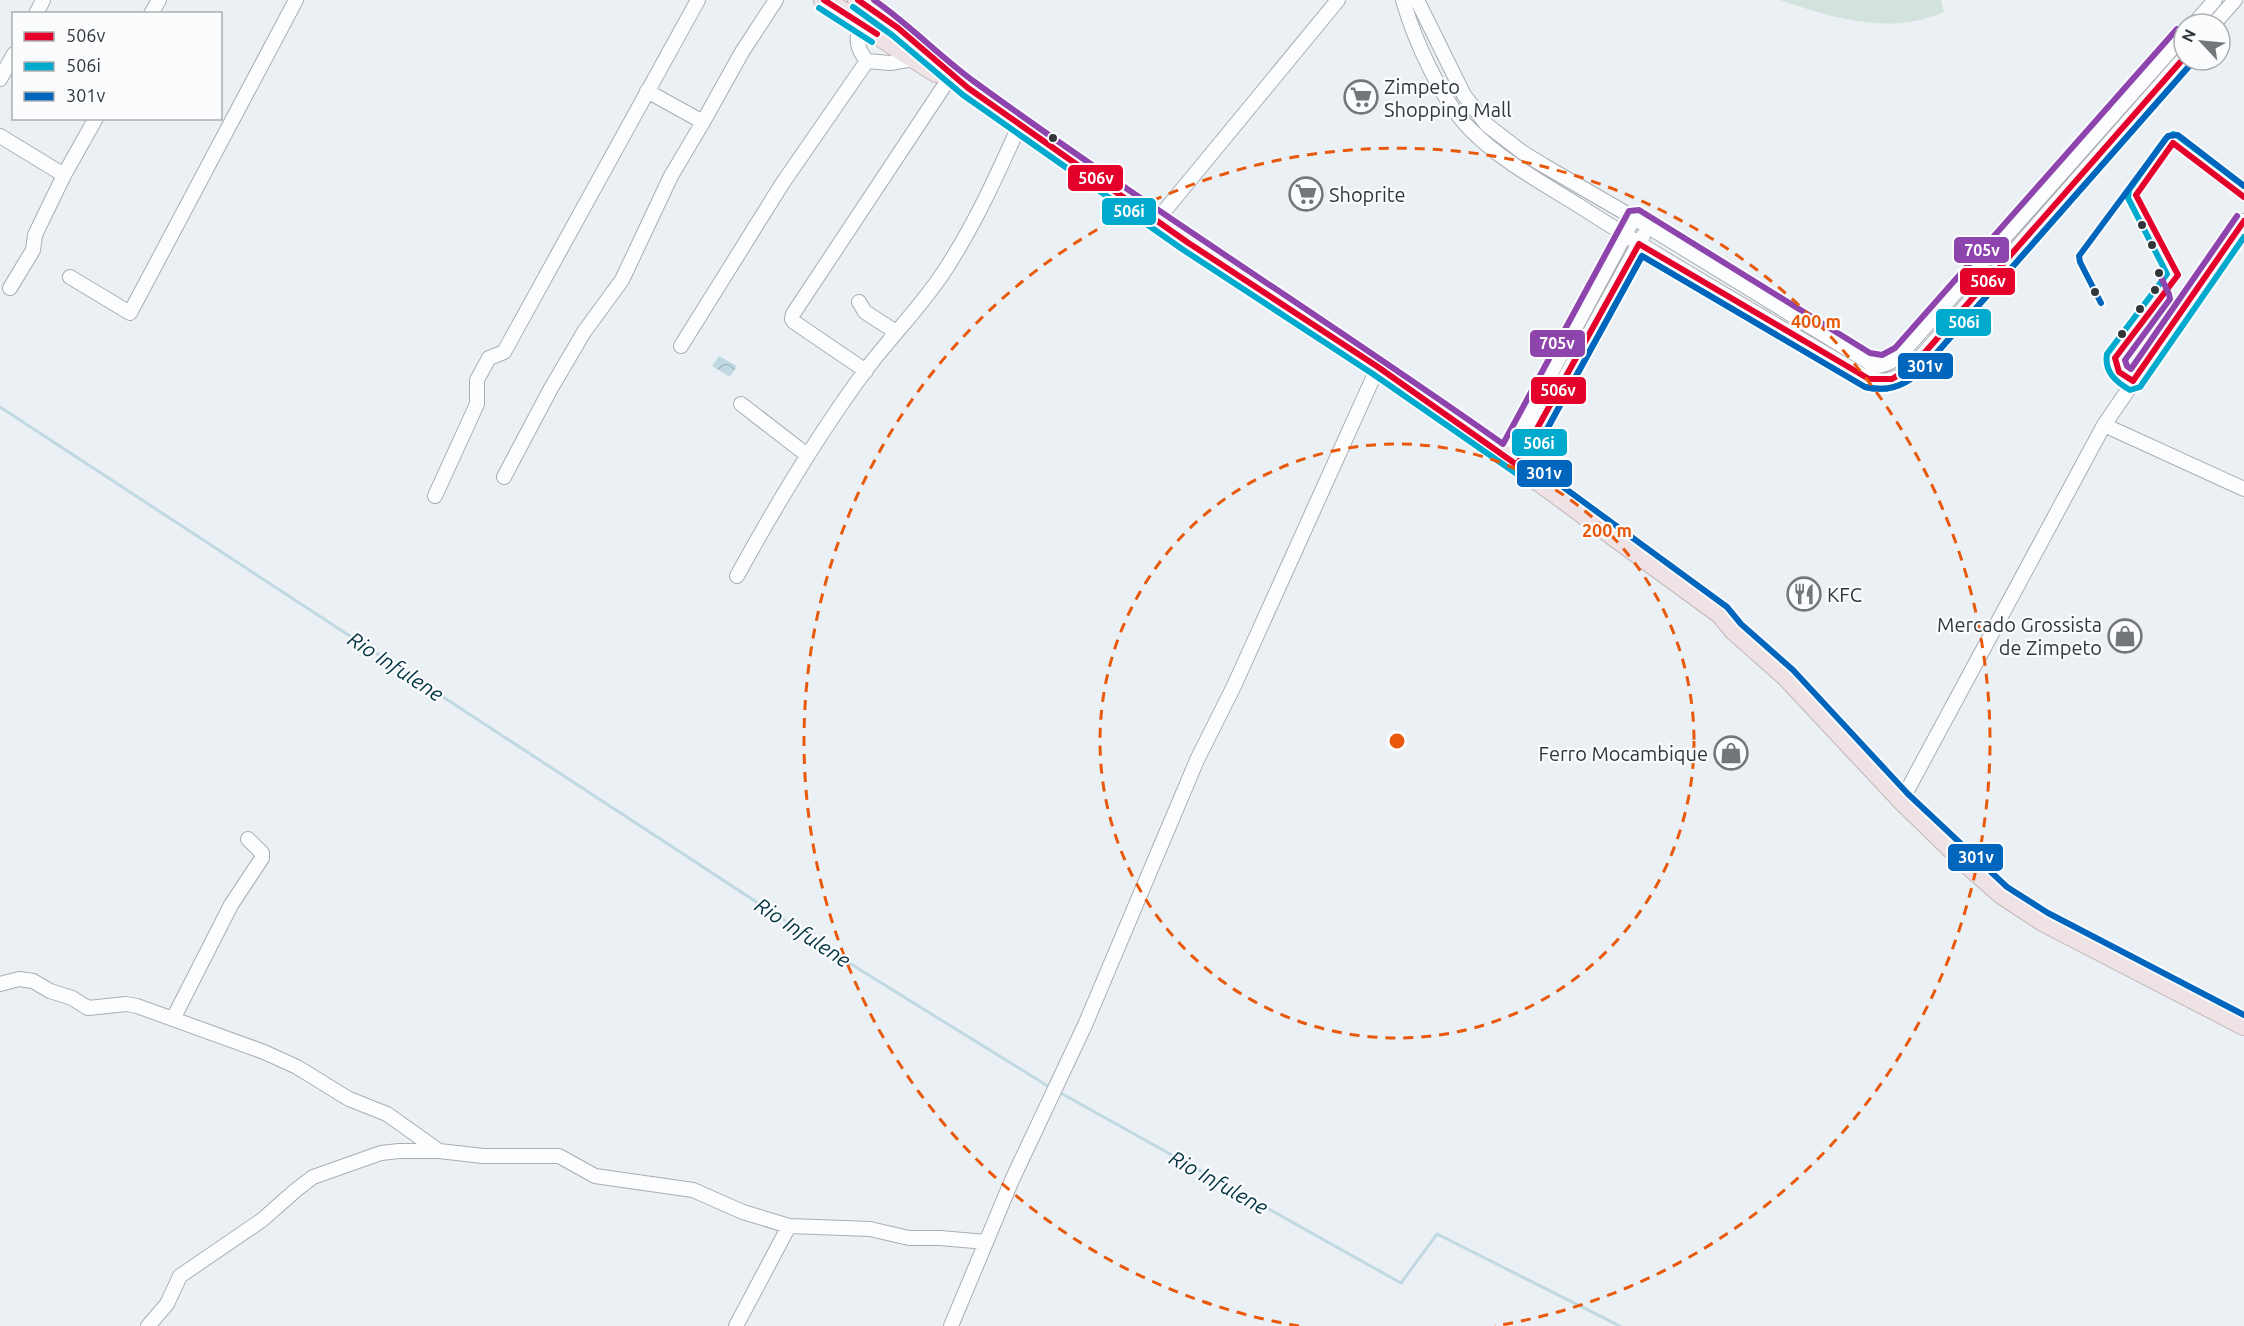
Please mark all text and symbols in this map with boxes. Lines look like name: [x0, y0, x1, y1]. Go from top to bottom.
legend: [12, 12, 222, 120]
north arrow: [2172, 12, 2232, 72]
text: 506v: [66, 25, 105, 45]
text: N: [2178, 26, 2199, 45]
text: 506i: [66, 55, 101, 75]
place label: Zimpeto Shopping Mall: [1384, 75, 1512, 121]
supermarket icon: Zimpeto Shopping Mall: [1343, 79, 1379, 115]
text: 301v: [66, 85, 105, 105]
unlabelled marker: [1047, 132, 1059, 144]
line badge: 506v: [1067, 164, 1124, 192]
text: 506v: [1078, 169, 1114, 187]
supermarket icon: Shoprite: [1288, 176, 1324, 212]
place label: Shoprite: [1329, 183, 1406, 206]
line badge: 506i: [1101, 197, 1157, 226]
text: 506i: [1113, 202, 1145, 220]
unlabelled marker: [2136, 219, 2148, 231]
line badge: 705v: [1953, 236, 2010, 264]
unlabelled marker: [2146, 239, 2158, 251]
text: 705v: [1964, 241, 2000, 259]
line badge: 506v: [1959, 267, 2016, 296]
unlabelled marker: [2153, 267, 2165, 279]
text: 506v: [1970, 272, 2006, 290]
unlabelled marker: [2149, 284, 2161, 296]
unlabelled marker: [2089, 286, 2101, 298]
unlabelled marker: [2134, 303, 2146, 315]
line badge: 506i: [1935, 308, 1992, 337]
text: 400 m: [1791, 311, 1841, 331]
text: 506i: [1948, 313, 1980, 331]
unlabelled marker: [2116, 328, 2128, 340]
line badge: 705v: [1529, 329, 1586, 358]
text: 705v: [1539, 334, 1575, 352]
line badge: 301v: [1897, 352, 1954, 380]
text: 301v: [1907, 357, 1943, 375]
line badge: 506v: [1530, 376, 1587, 405]
text: 506v: [1540, 381, 1576, 399]
line badge: 506i: [1511, 428, 1568, 457]
text: 506i: [1523, 434, 1555, 452]
line badge: 301v: [1516, 459, 1573, 488]
text: 301v: [1526, 464, 1562, 482]
text: 200 m: [1582, 520, 1632, 540]
restaurant icon: KFC: [1786, 576, 1822, 612]
place label: KFC: [1827, 583, 1862, 606]
place label: Mercado Grossista de Zimpeto: [1937, 613, 2102, 659]
shop icon: Mercado Grossista de Zimpeto: [2107, 618, 2143, 654]
water label: Rio Infulene: [344, 626, 449, 706]
centre of rings: [1387, 731, 1407, 751]
shop icon: Ferro Mocambique: [1713, 735, 1749, 771]
place label: Ferro Mocambique: [1538, 742, 1708, 765]
line badge: 301v: [1947, 843, 2004, 872]
text: 301v: [1958, 848, 1994, 866]
water label: Rio Infulene: [751, 892, 856, 972]
water label: Rio Infulene: [1165, 1145, 1273, 1219]

